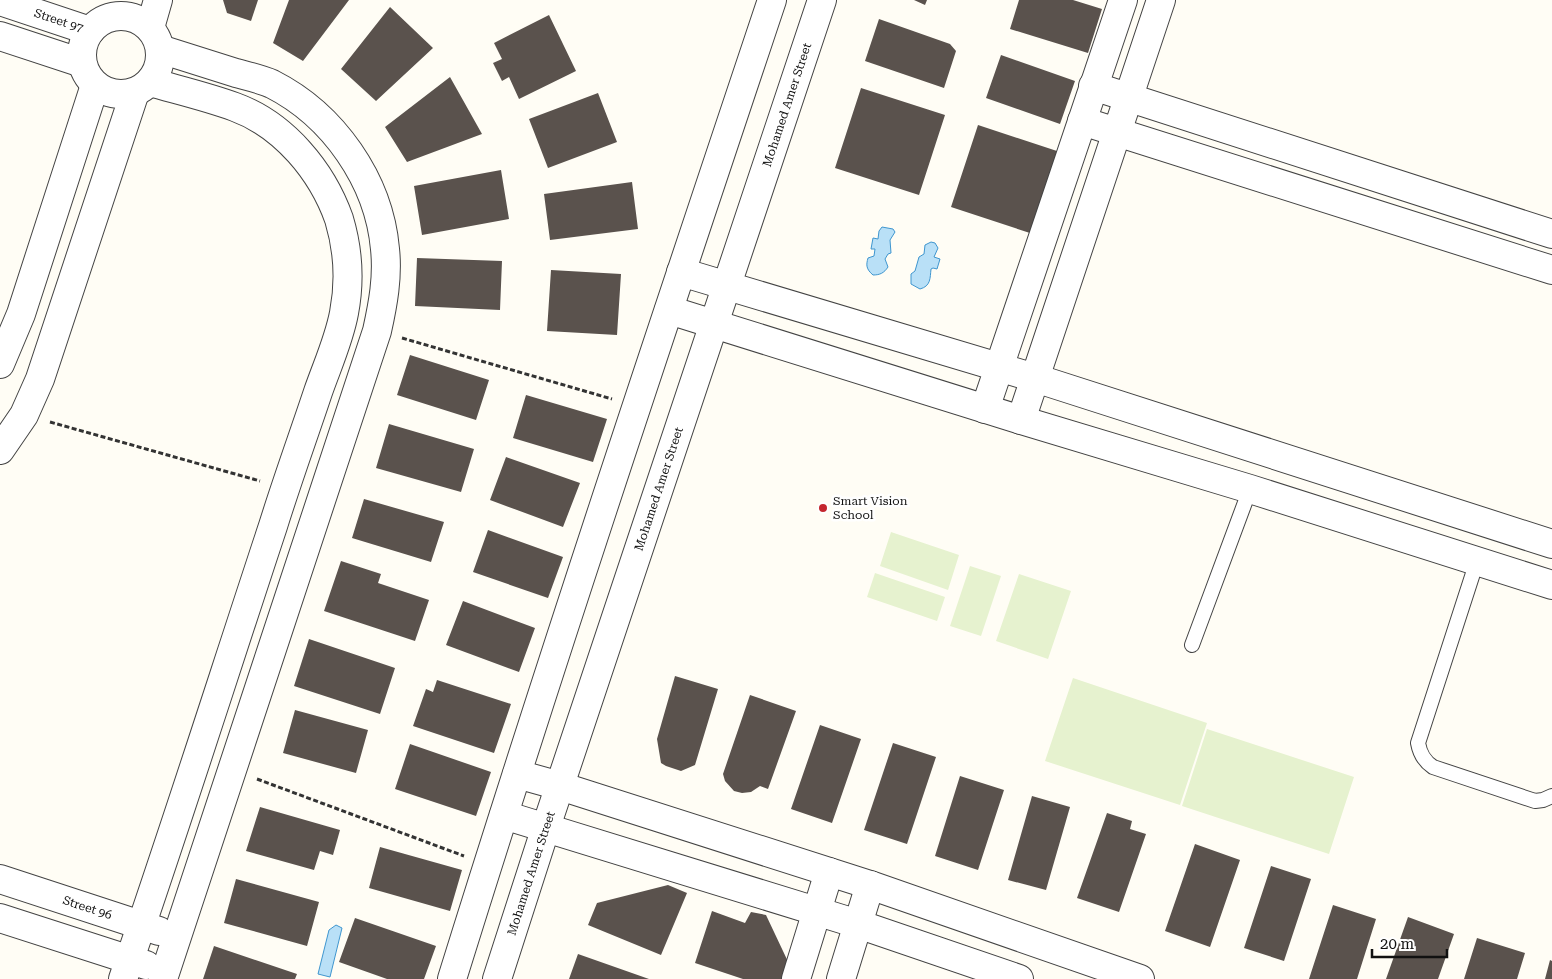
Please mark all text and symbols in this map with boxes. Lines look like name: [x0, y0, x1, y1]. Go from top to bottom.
street label: Street 97: [32, 6, 85, 35]
street label: Mohamed Amer Street: [760, 41, 814, 169]
street label: Mohamed Amer Street: [632, 425, 686, 553]
place label: Smart Vision School: [833, 494, 908, 522]
marker: Smart Vision School: [817, 502, 829, 514]
street label: Mohamed Amer Street: [504, 809, 558, 937]
street label: Street 96: [61, 893, 114, 922]
scale bar: [1372, 926, 1447, 958]
text: 20 m: [1380, 935, 1415, 953]

